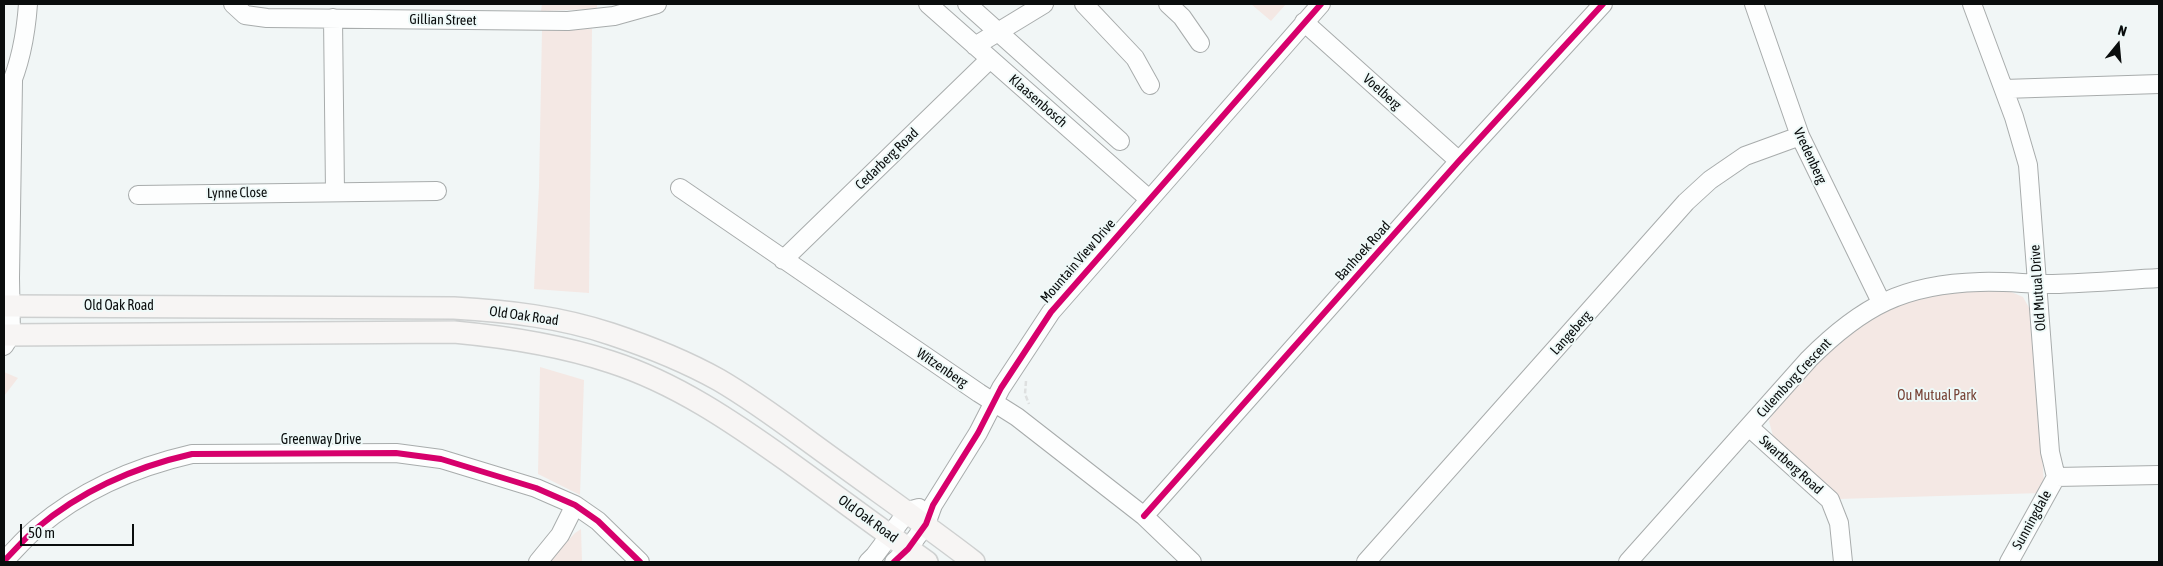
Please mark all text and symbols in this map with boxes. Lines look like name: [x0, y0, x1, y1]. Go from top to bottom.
street label: Gillian Street: [409, 11, 477, 29]
north arrow: [2093, 20, 2143, 70]
text: N: [2116, 22, 2129, 40]
street label: Voelberg: [1359, 70, 1405, 114]
street label: Klaasenbosch: [1005, 71, 1071, 131]
street label: Cedarberg Road: [852, 125, 922, 193]
street label: Vredenberg: [1790, 125, 1830, 187]
street label: Lynne Close: [207, 184, 267, 202]
street label: Mountain View Drive: [1037, 216, 1119, 306]
street label: Banhoek Road: [1332, 218, 1394, 284]
street label: Old Mutual Drive: [2027, 244, 2049, 332]
street label: Old Oak Road: [84, 298, 154, 314]
street label: Old Oak Road: [488, 303, 560, 329]
street label: Langeberg: [1547, 307, 1595, 359]
street label: Culemborg Crescent: [1753, 335, 1835, 421]
street label: Witzenberg: [913, 345, 971, 391]
park label: Ou Mutual Park: [1897, 388, 1977, 404]
street label: Greenway Drive: [281, 432, 361, 448]
street label: Swartberg Road: [1756, 432, 1826, 498]
street label: Sunningdale: [2009, 487, 2055, 553]
street label: Old Oak Road: [835, 492, 901, 546]
scale bar: [22, 514, 136, 546]
text: 50 m: [28, 524, 55, 541]

